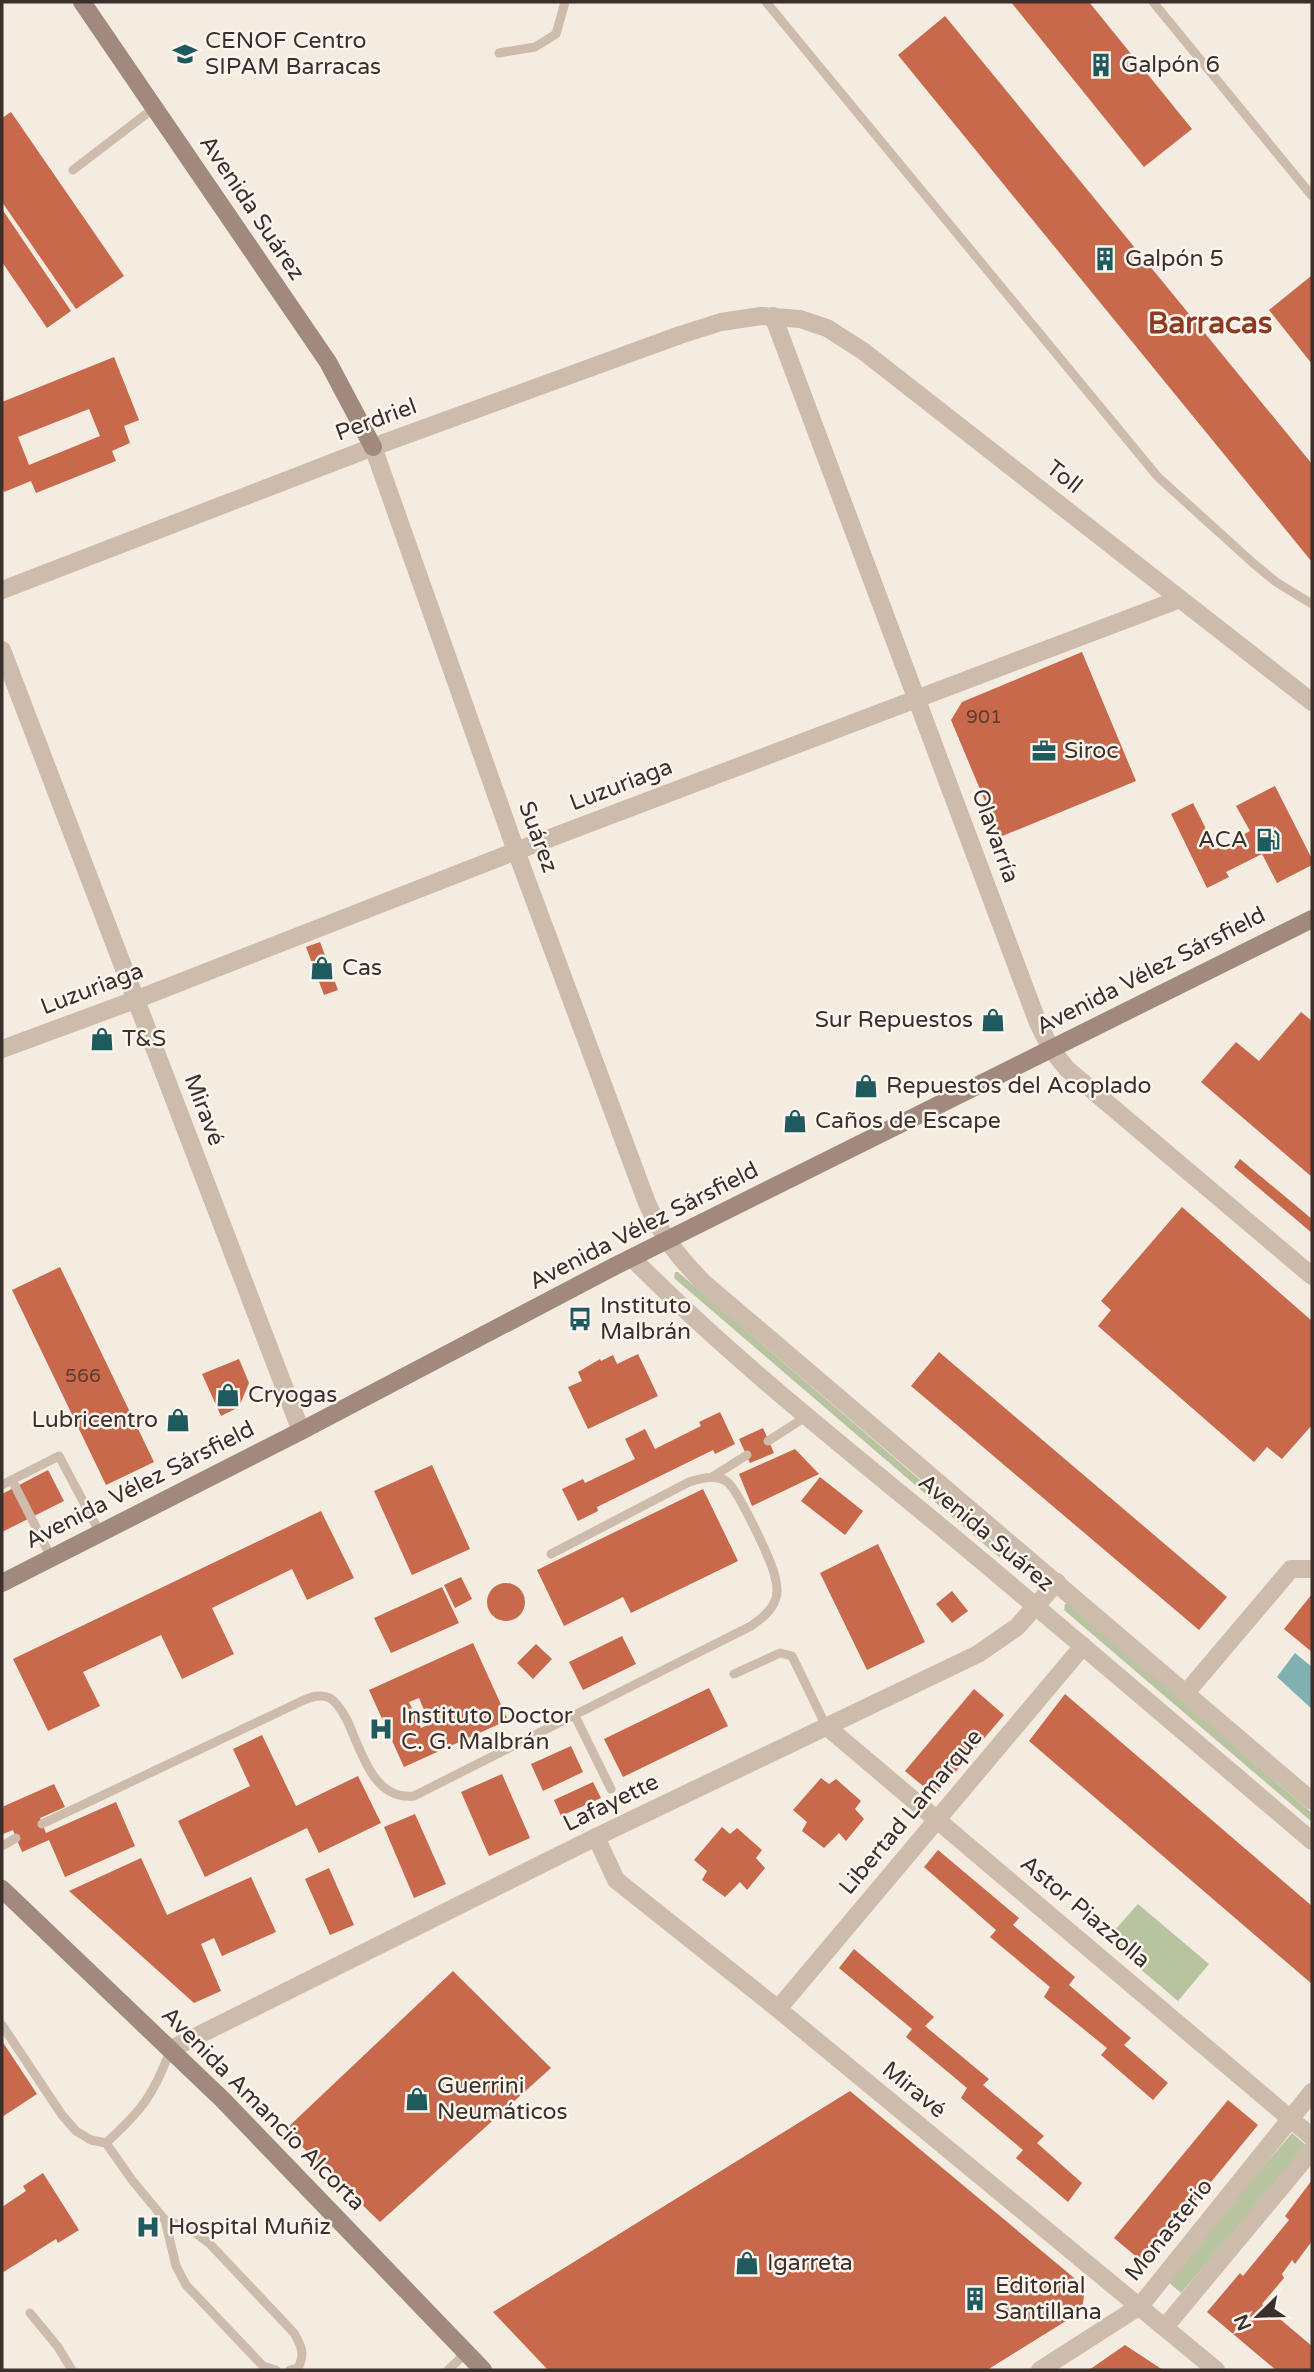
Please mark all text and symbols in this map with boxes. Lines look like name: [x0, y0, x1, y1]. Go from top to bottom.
place label: CENOF Centro SIPAM Barracas: [205, 27, 381, 81]
school or university icon: CENOF Centro SIPAM Barracas: [171, 40, 199, 68]
building icon: Galpón 6: [1087, 51, 1115, 79]
place label: Galpón 6: [1121, 51, 1220, 79]
street label: Avenida Suárez: [193, 130, 311, 286]
building icon: Galpón 5: [1091, 245, 1119, 273]
place label: Galpón 5: [1125, 245, 1224, 273]
district label: Barracas: [1148, 305, 1272, 342]
street label: Perdriel: [332, 392, 420, 448]
street label: Toll: [1040, 454, 1088, 500]
house number: 901: [966, 706, 1002, 728]
office icon: Siroc: [1030, 737, 1058, 765]
place label: Siroc: [1064, 737, 1118, 765]
street label: Luzuriaga: [566, 753, 676, 817]
street label: Olavarría: [965, 785, 1025, 887]
street label: Suárez: [512, 798, 564, 876]
place label: ACA: [1198, 826, 1248, 854]
fuel station icon: ACA: [1254, 826, 1282, 854]
street label: Avenida Vélez Sársfield: [1032, 901, 1270, 1041]
shop icon: Cas: [308, 954, 336, 982]
place label: Cas: [342, 954, 382, 982]
street label: Luzuriaga: [37, 957, 147, 1021]
place label: Sur Repuestos: [815, 1006, 973, 1034]
shop icon: Sur Repuestos: [979, 1006, 1007, 1034]
shop icon: T&S: [88, 1025, 116, 1053]
place label: T&S: [122, 1025, 166, 1053]
street label: Miravé: [178, 1070, 230, 1150]
shop icon: Repuestos del Acoplado: [852, 1072, 880, 1100]
place label: Repuestos del Acoplado: [886, 1072, 1151, 1100]
shop icon: Caños de Escape: [781, 1107, 809, 1135]
place label: Caños de Escape: [815, 1107, 1001, 1135]
street label: Avenida Vélez Sársfield: [525, 1156, 763, 1296]
place label: Instituto Malbrán: [600, 1292, 691, 1346]
bus stop icon: Instituto Malbrán: [566, 1305, 594, 1333]
house number: 566: [65, 1365, 101, 1387]
shop icon: Cryogas: [214, 1381, 242, 1409]
place label: Cryogas: [248, 1381, 337, 1409]
place label: Lubricentro: [32, 1406, 158, 1434]
shop icon: Lubricentro: [164, 1406, 192, 1434]
street label: Avenida Vélez Sársfield: [21, 1415, 259, 1555]
street label: Avenida Suárez: [913, 1468, 1059, 1598]
place label: Instituto Doctor C. G. Malbrán: [401, 1702, 573, 1756]
hospital icon: Instituto Doctor C. G. Malbrán: [367, 1715, 395, 1743]
street label: Libertad Lamarque: [834, 1723, 988, 1901]
street label: Lafayette: [559, 1768, 663, 1838]
street label: Astor Piazzolla: [1014, 1850, 1156, 1974]
street label: Avenida Amancio Alcorta: [155, 2001, 371, 2217]
street label: Miravé: [876, 2056, 952, 2124]
place label: Guerrini Neumáticos: [437, 2072, 568, 2126]
shop icon: Guerrini Neumáticos: [403, 2085, 431, 2113]
street label: Monasterio: [1119, 2173, 1219, 2287]
hospital icon: Hospital Muñiz: [134, 2213, 162, 2241]
place label: Hospital Muñiz: [168, 2213, 331, 2241]
shop icon: Igarreta: [733, 2249, 761, 2277]
place label: Igarreta: [767, 2249, 853, 2277]
place label: Editorial Santillana: [995, 2272, 1102, 2326]
north arrow: [1223, 2281, 1293, 2351]
building icon: Editorial Santillana: [961, 2285, 989, 2313]
text: N: [1230, 2311, 1256, 2334]

